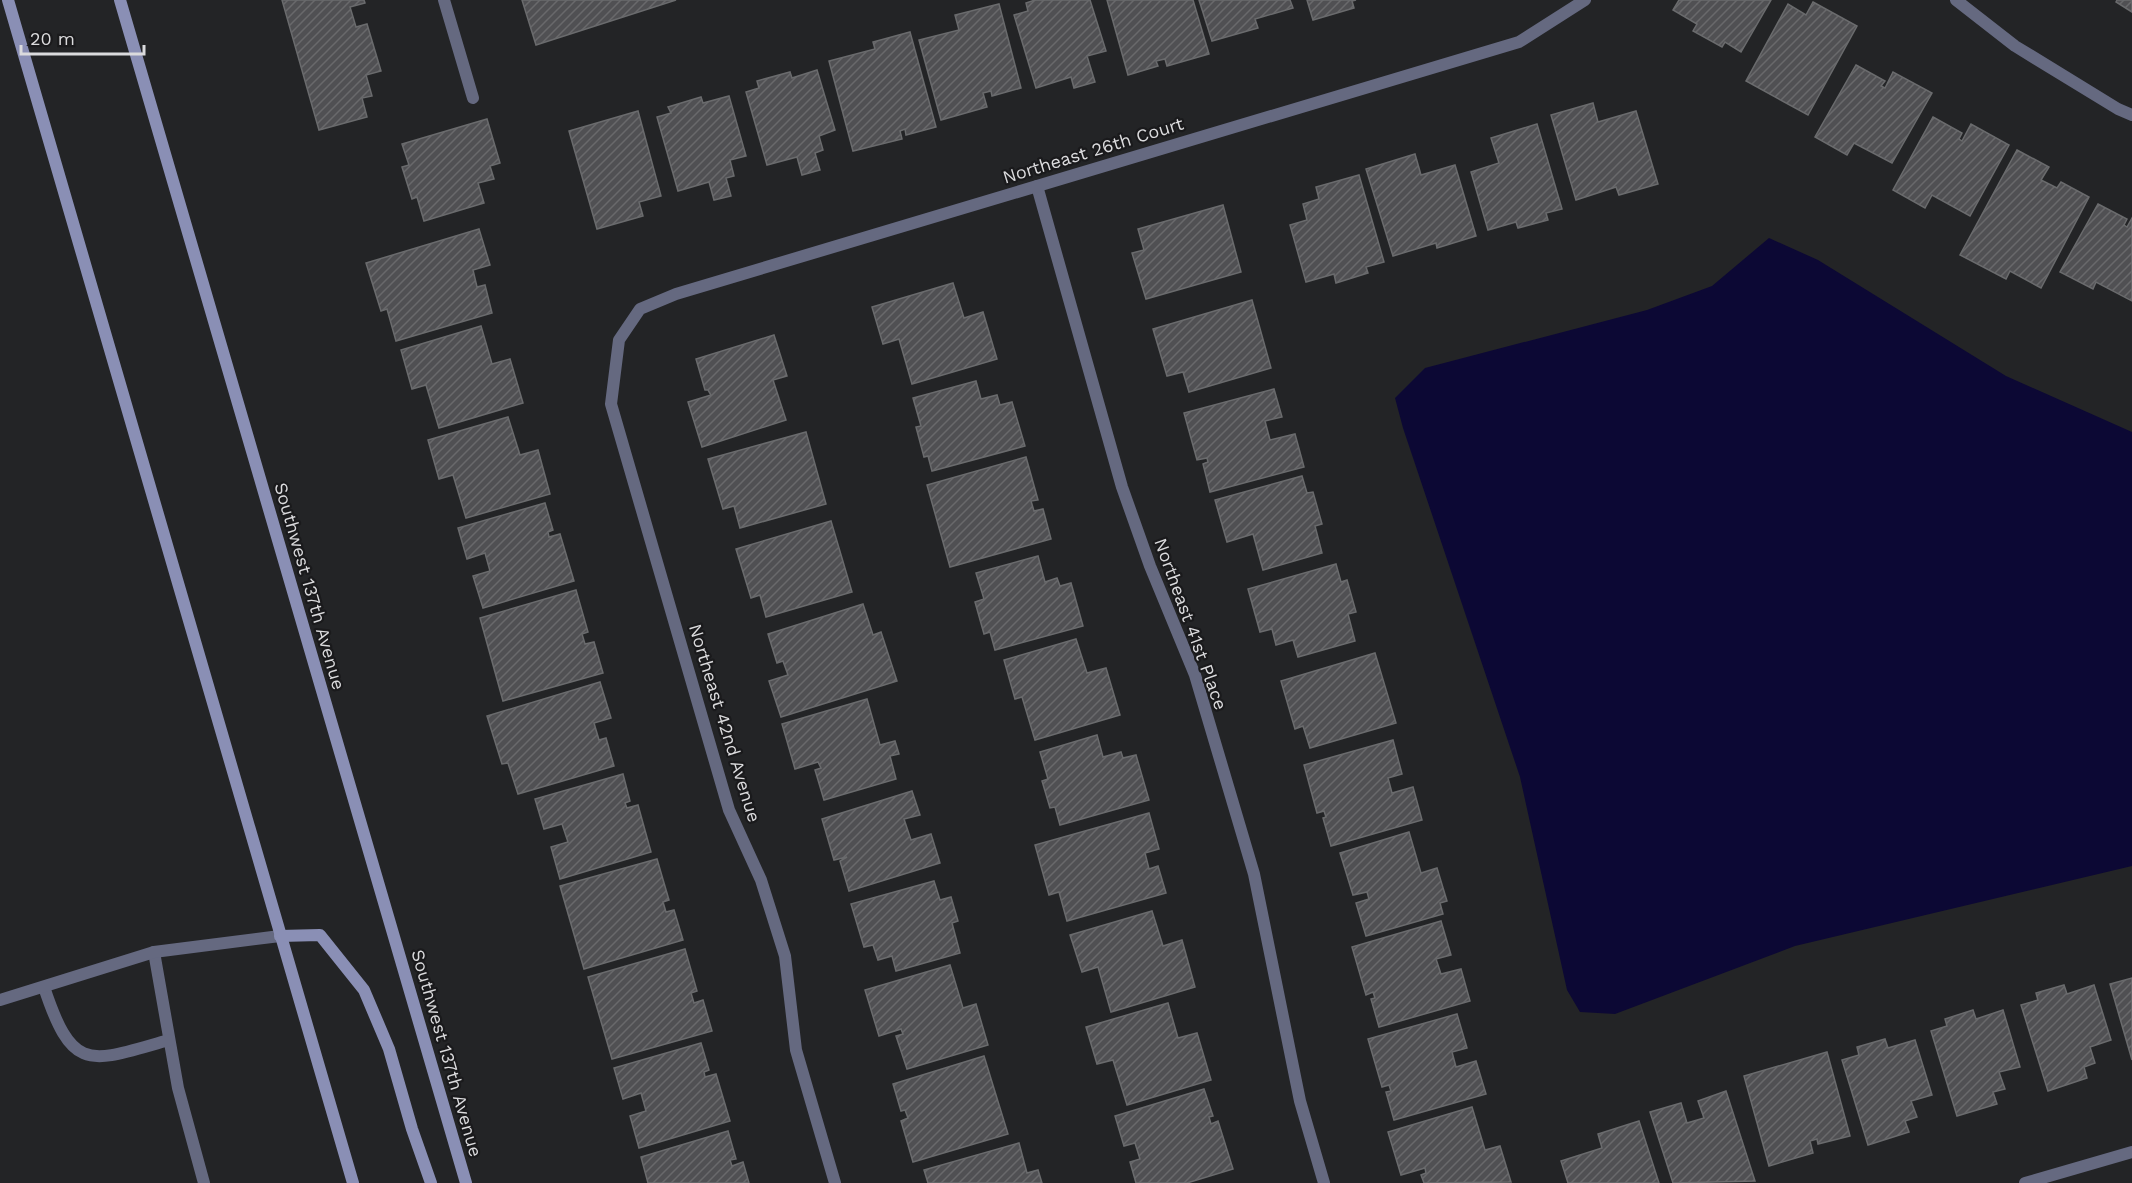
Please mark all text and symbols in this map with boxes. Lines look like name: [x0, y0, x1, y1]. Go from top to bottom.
scale bar: [21, 18, 144, 56]
text: 20 m: [30, 28, 75, 49]
street label: Northeast 26th Court: [1000, 112, 1186, 188]
street label: Southwest 137th Avenue: [270, 480, 350, 692]
street label: Northeast 41st Place: [1150, 535, 1232, 713]
street label: Northeast 42nd Avenue: [685, 621, 765, 825]
street label: Southwest 137th Avenue: [407, 947, 487, 1159]

